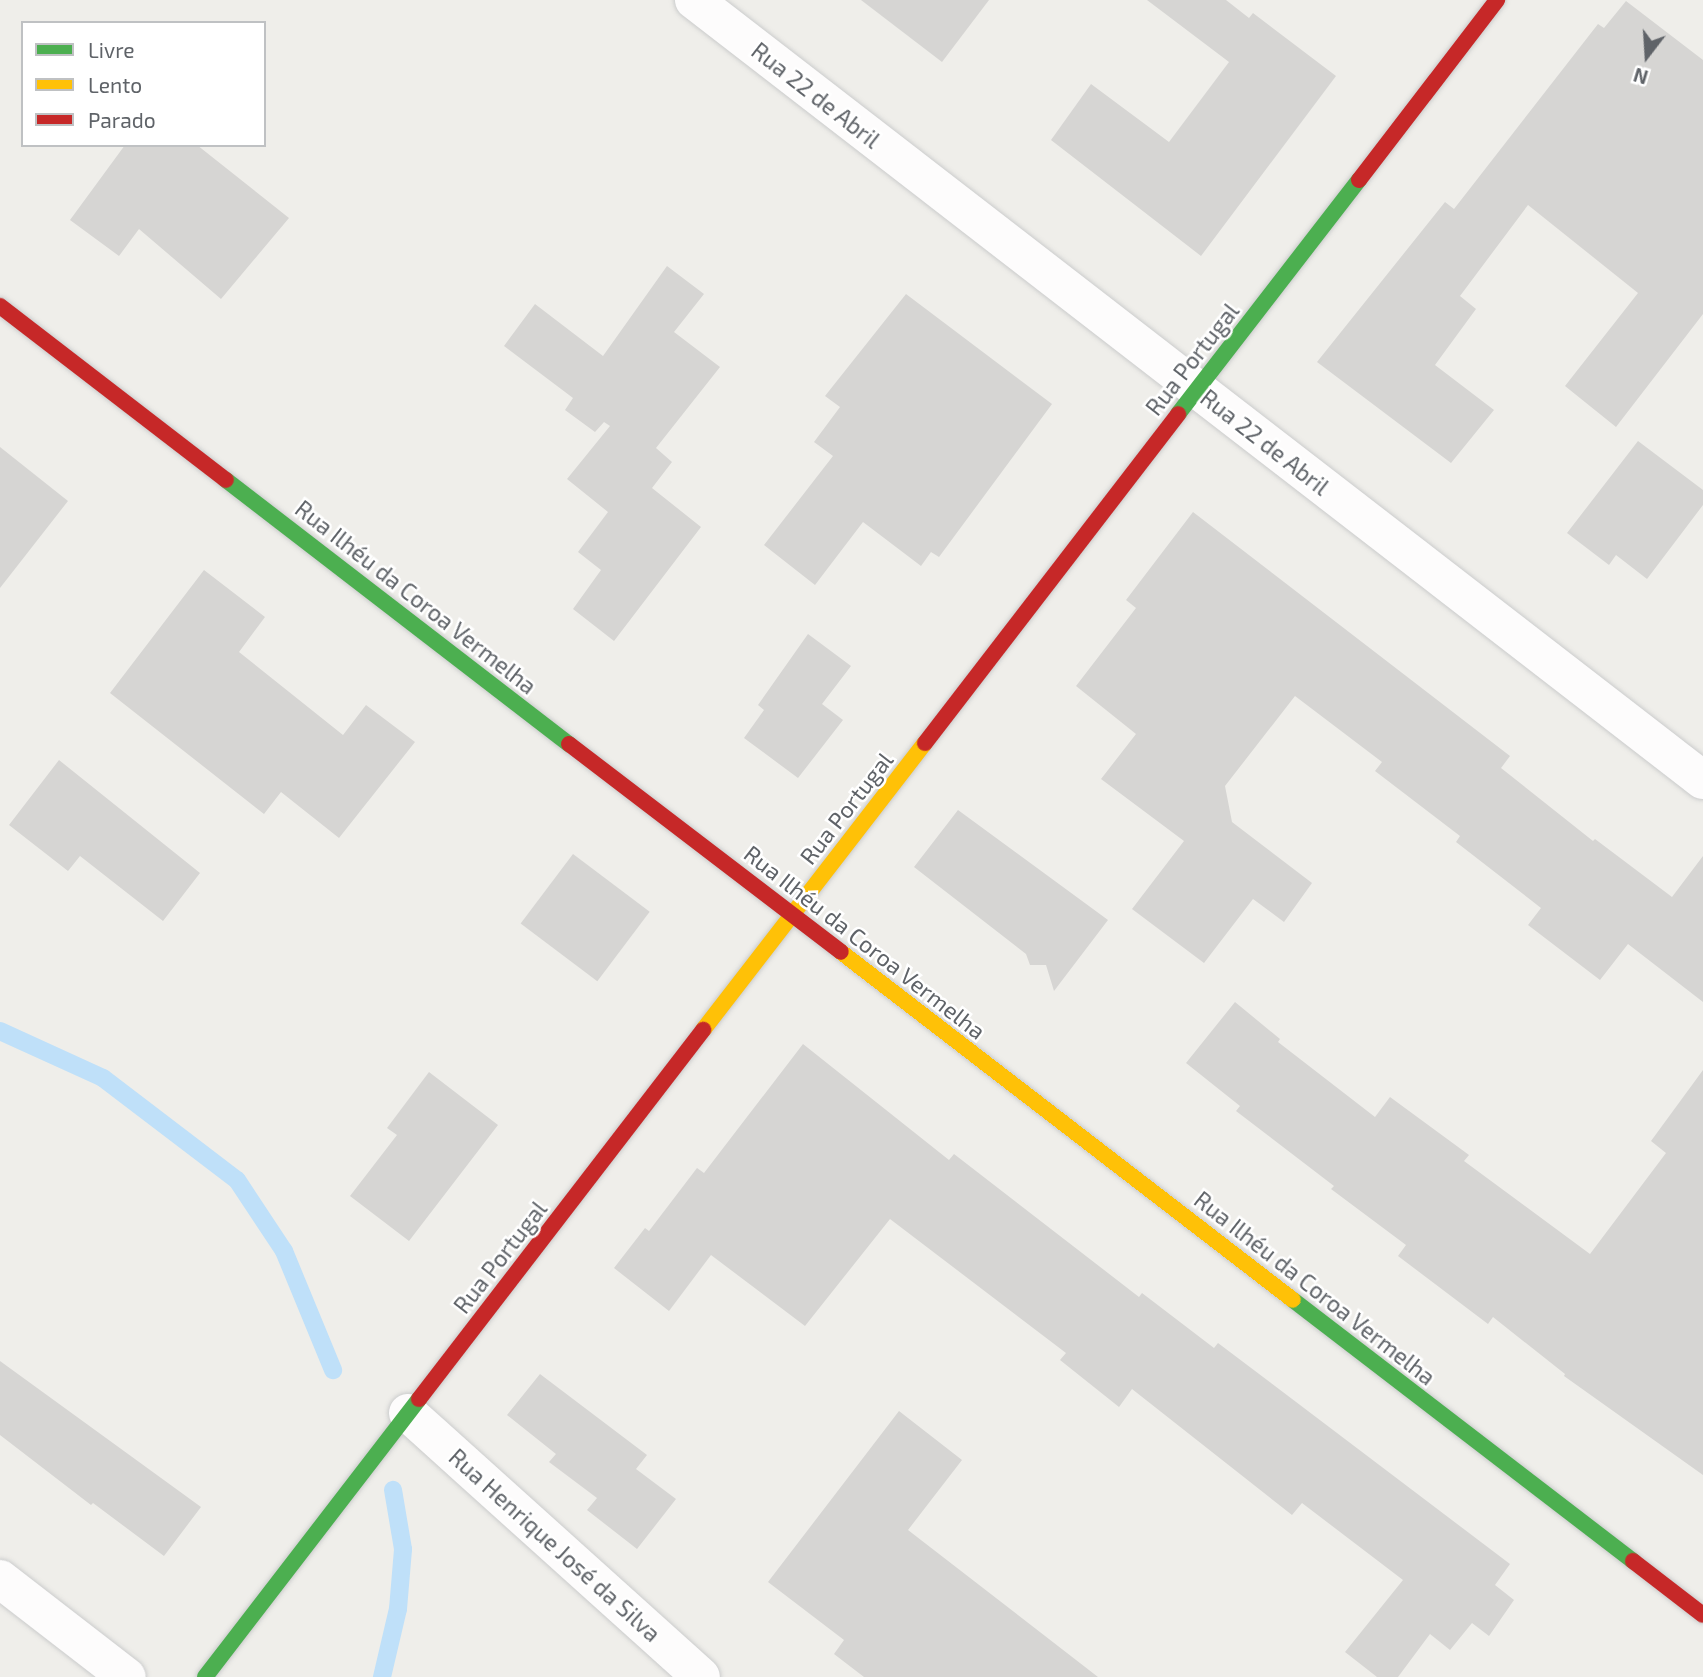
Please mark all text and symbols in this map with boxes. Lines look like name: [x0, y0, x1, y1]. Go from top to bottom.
legend: [21, 21, 266, 147]
north arrow: [1612, 21, 1682, 91]
street label: Rua 22 de Abril: [746, 36, 886, 154]
text: Livre: [88, 37, 135, 62]
text: N: [1631, 64, 1651, 90]
text: Lento: [88, 72, 142, 97]
text: Parado: [88, 107, 156, 132]
street label: Rua Portugal: [1140, 297, 1244, 421]
street label: Rua 22 de Abril: [1195, 383, 1335, 501]
street label: Rua Ilhéu da Coroa Vermelha: [290, 494, 542, 700]
street label: Rua Portugal: [794, 746, 898, 870]
street label: Rua Ilhéu da Coroa Vermelha: [739, 839, 991, 1045]
street label: Rua Ilhéu da Coroa Vermelha: [1189, 1185, 1441, 1391]
street label: Rua Portugal: [448, 1195, 552, 1319]
street label: Rua Henrique José da Silva: [443, 1443, 667, 1647]

